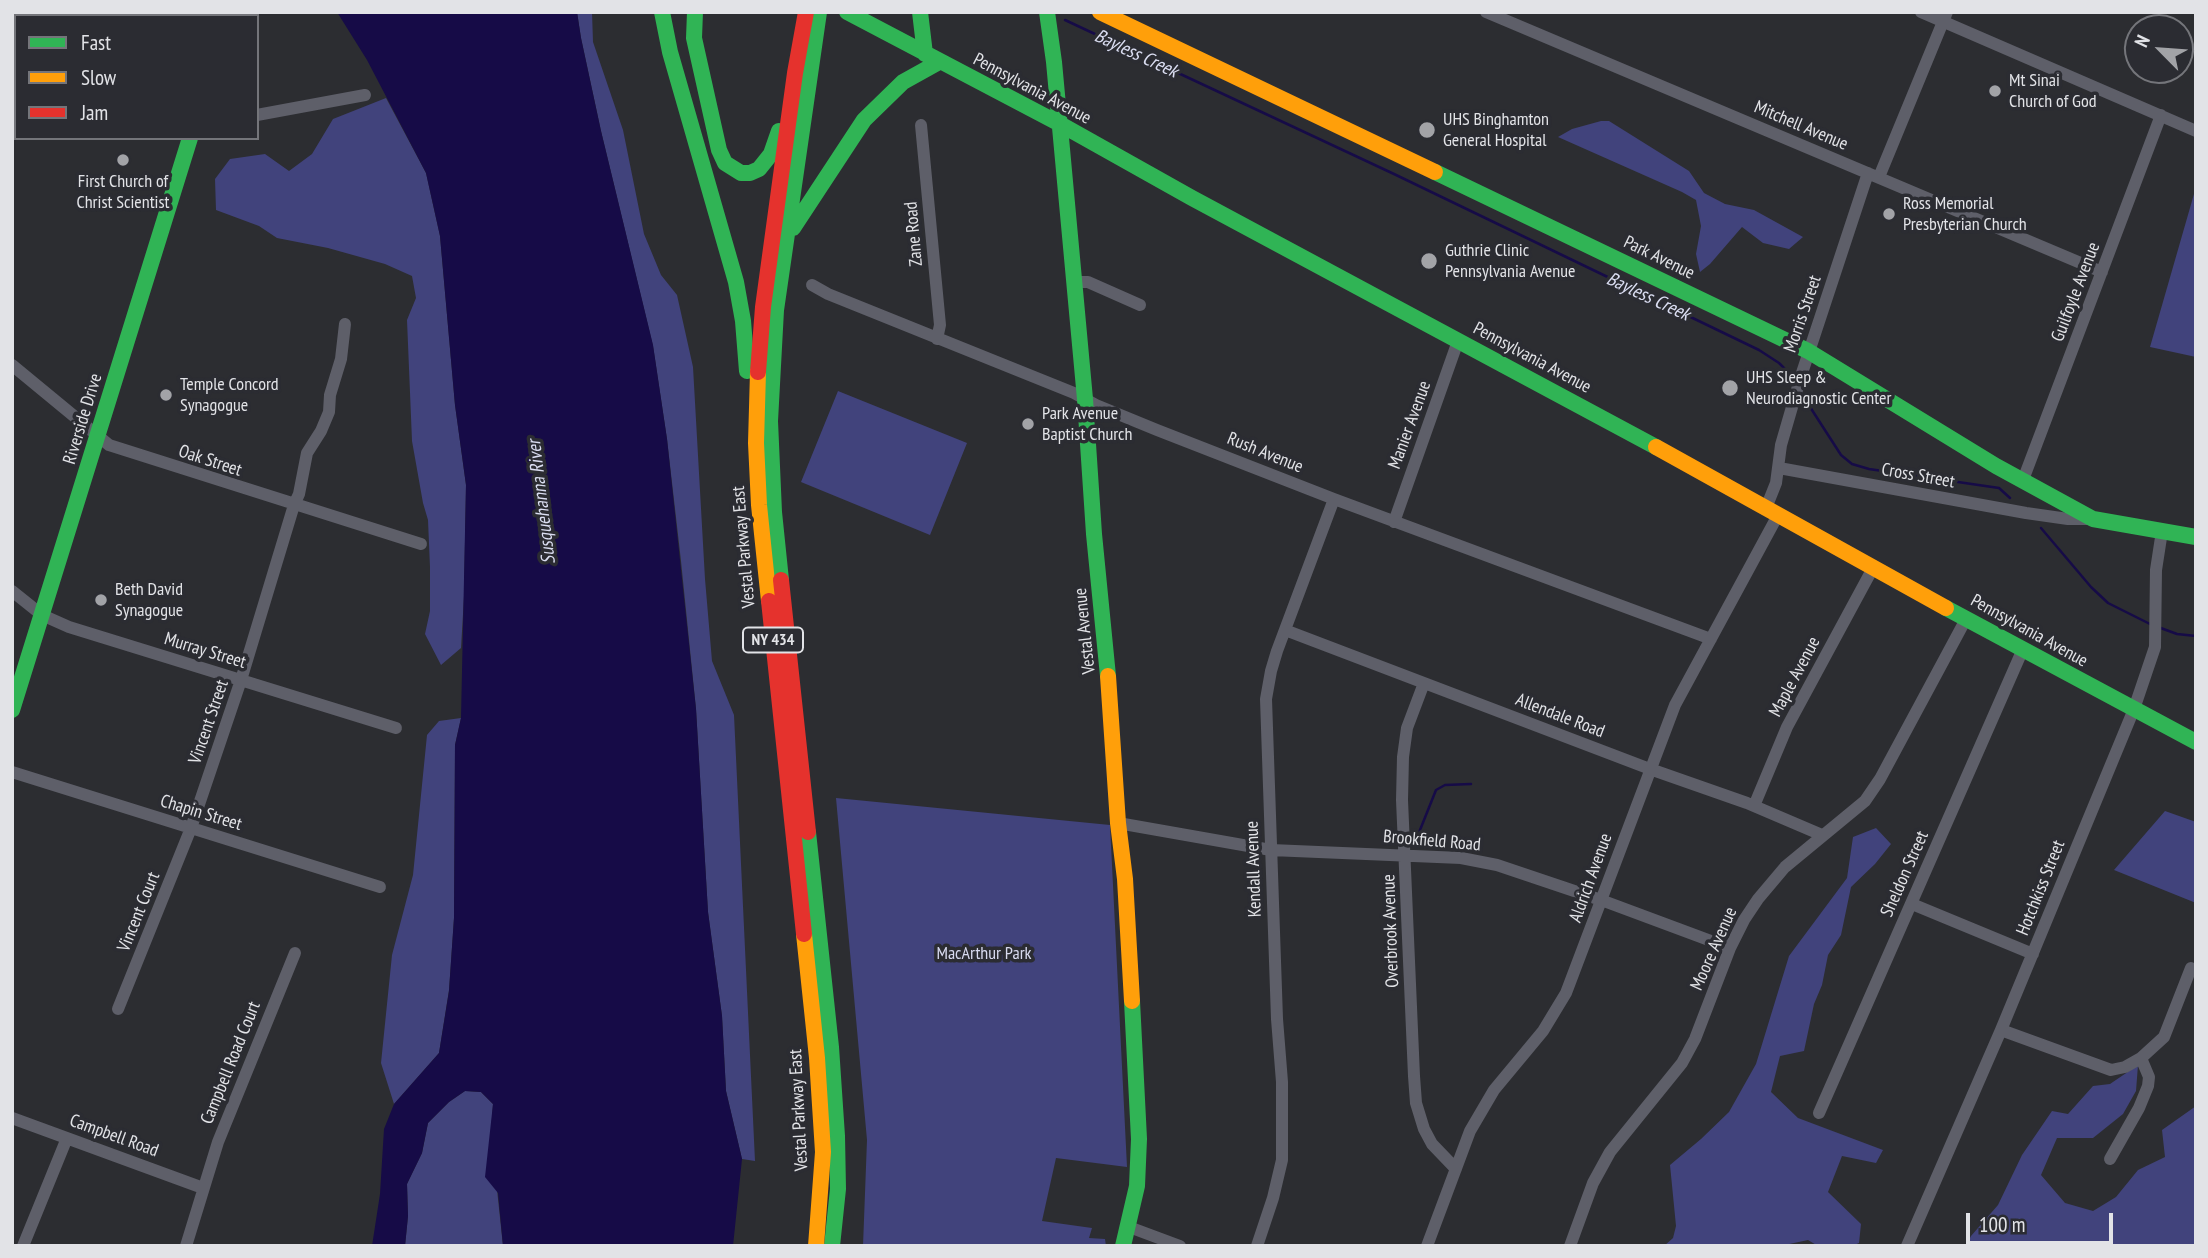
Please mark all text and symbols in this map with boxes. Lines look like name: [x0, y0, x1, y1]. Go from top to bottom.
legend: [14, 14, 259, 140]
north arrow: [2124, 14, 2194, 84]
water label: Bayless Creek: [1091, 25, 1181, 83]
text: Fast: [81, 29, 111, 56]
text: N: [2129, 31, 2155, 51]
street label: Pennsylvania Avenue: [969, 49, 1095, 129]
text: Slow: [81, 64, 116, 91]
place label: Mt Sinai Church of God: [2009, 70, 2097, 112]
marker: Mt Sinai Church of God: [1987, 83, 2003, 99]
street label: Mitchell Avenue: [1751, 97, 1851, 155]
text: Jam: [81, 99, 108, 126]
place label: UHS Binghamton General Hospital: [1443, 109, 1549, 152]
marker: UHS Binghamton General Hospital: [1417, 120, 1437, 140]
marker: First Church of Christ Scientist: [115, 152, 131, 168]
place label: First Church of Christ Scientist: [76, 171, 170, 214]
place label: Ross Memorial Presbyterian Church: [1903, 193, 2027, 235]
street label: Zane Road: [900, 201, 928, 267]
marker: Ross Memorial Presbyterian Church: [1881, 206, 1897, 222]
street label: Park Avenue: [1620, 232, 1698, 284]
street label: Guilfoyle Avenue: [2047, 239, 2105, 345]
place label: Guthrie Clinic Pennsylvania Avenue: [1445, 240, 1575, 282]
marker: Guthrie Clinic Pennsylvania Avenue: [1419, 251, 1439, 271]
water label: Bayless Creek: [1603, 268, 1693, 326]
street label: Morris Street: [1780, 273, 1826, 355]
street label: Pennsylvania Avenue: [1469, 318, 1595, 398]
place label: UHS Sleep & Neurodiagnostic Center: [1746, 367, 1891, 410]
street label: Riverside Drive: [59, 371, 107, 467]
place label: Temple Concord Synagogue: [180, 374, 279, 416]
street label: Manier Avenue: [1384, 378, 1436, 472]
marker: UHS Sleep & Neurodiagnostic Center: [1720, 378, 1740, 398]
marker: Temple Concord Synagogue: [158, 387, 174, 403]
place label: Park Avenue Baptist Church: [1042, 403, 1132, 446]
marker: Park Avenue Baptist Church: [1020, 416, 1036, 432]
street label: Rush Avenue: [1224, 428, 1306, 478]
water label: Susquehanna River: [523, 439, 561, 565]
street label: Oak Street: [176, 441, 244, 481]
street label: Cross Street: [1880, 459, 1956, 493]
street label: Vestal Parkway East: [728, 485, 760, 609]
place label: Beth David Synagogue: [115, 579, 183, 622]
street label: Vestal Avenue: [1070, 587, 1100, 675]
street label: Pennsylvania Avenue: [1967, 590, 2091, 672]
marker: Beth David Synagogue: [93, 592, 109, 608]
street label: Murray Street: [162, 628, 248, 674]
road number: NY 434: [743, 628, 803, 652]
street label: Maple Avenue: [1765, 633, 1825, 721]
street label: Vincent Street: [185, 677, 233, 767]
street label: Allendale Road: [1513, 689, 1607, 743]
street label: Chapin Street: [158, 790, 244, 836]
street label: Kendall Avenue: [1242, 821, 1266, 917]
street label: Brookfield Road: [1382, 826, 1482, 856]
street label: Sheldon Street: [1876, 828, 1934, 920]
street label: Aldrich Avenue: [1565, 831, 1617, 925]
street label: Hotchkiss Street: [2012, 837, 2070, 939]
street label: Vincent Court: [113, 869, 165, 955]
street label: Overbrook Avenue: [1378, 874, 1404, 988]
street label: Moore Avenue: [1686, 904, 1742, 994]
park label: MacArthur Park: [936, 943, 1032, 965]
street label: Campbell Road Court: [197, 999, 265, 1127]
street label: Vestal Parkway East: [785, 1048, 813, 1172]
street label: Campbell Road: [67, 1110, 161, 1162]
scale bar: [1970, 1198, 2117, 1242]
text: 100 m: [1979, 1211, 2025, 1238]

